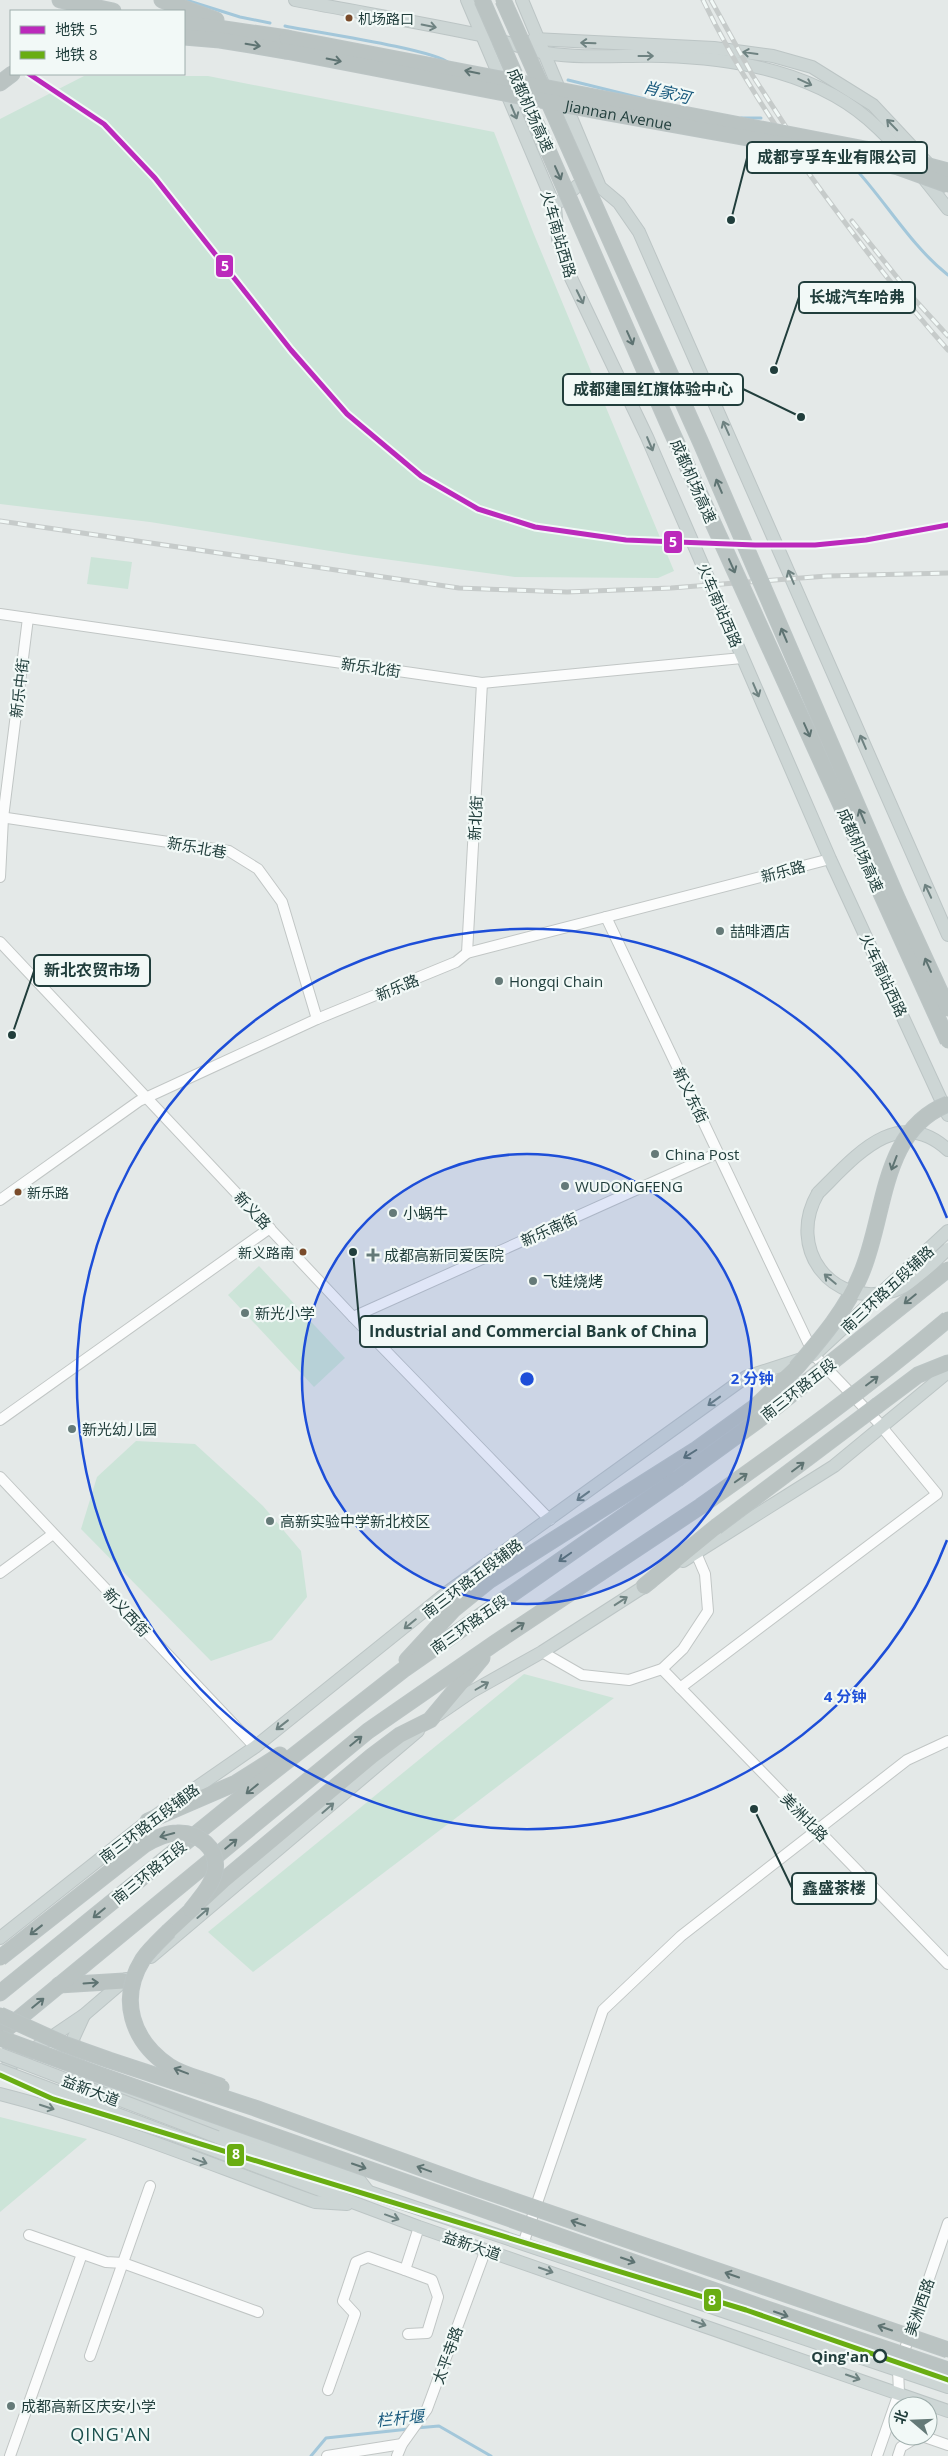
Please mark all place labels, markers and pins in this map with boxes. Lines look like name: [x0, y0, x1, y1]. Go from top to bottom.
place label: 机场路口: [358, 9, 414, 28]
marker: 机场路口: [344, 13, 354, 23]
callout: 成都亨孚车业有限公司: [747, 142, 927, 173]
callout: 长城汽车哈弗: [799, 282, 915, 313]
callout: 成都建国红旗体验中心: [563, 374, 743, 405]
place label: 喆啡酒店: [730, 921, 790, 941]
marker: 喆啡酒店: [714, 925, 726, 937]
callout: 新北农贸市场: [34, 955, 150, 986]
place label: Hongqi Chain: [509, 971, 603, 991]
marker: Hongqi Chain: [493, 975, 505, 987]
place label: China Post: [665, 1144, 739, 1164]
marker: China Post: [649, 1148, 661, 1160]
place label: WUDONGFENG: [575, 1176, 683, 1196]
marker: WUDONGFENG: [559, 1180, 571, 1192]
place label: 新乐路: [27, 1183, 69, 1202]
marker: 新乐路: [13, 1187, 23, 1197]
place label: 小蜗牛: [403, 1203, 448, 1223]
marker: 小蜗牛: [387, 1207, 399, 1219]
place label: 新义路南: [238, 1243, 294, 1262]
place label: 成都高新同爱医院: [384, 1245, 504, 1265]
marker: 新义路南: [298, 1247, 308, 1257]
marker: 成都高新同爱医院: [366, 1248, 380, 1262]
place label: 飞娃烧烤: [543, 1271, 603, 1291]
marker: 飞娃烧烤: [527, 1275, 539, 1287]
place label: 新光小学: [255, 1303, 315, 1323]
marker: 新光小学: [239, 1307, 251, 1319]
callout: Industrial and Commercial Bank of China: [360, 1316, 707, 1347]
centre of rings: [518, 1370, 536, 1388]
place label: 新光幼儿园: [82, 1419, 157, 1439]
marker: 新光幼儿园: [66, 1423, 78, 1435]
place label: 高新实验中学新北校区: [280, 1511, 430, 1531]
marker: 高新实验中学新北校区: [264, 1515, 276, 1527]
callout: 鑫盛茶楼: [792, 1873, 876, 1904]
place label: Qing'an: [811, 2346, 869, 2366]
marker: Qing'an: [873, 2349, 887, 2363]
place label: 成都高新区庆安小学: [21, 2396, 156, 2416]
marker: 成都高新区庆安小学: [5, 2400, 17, 2412]

